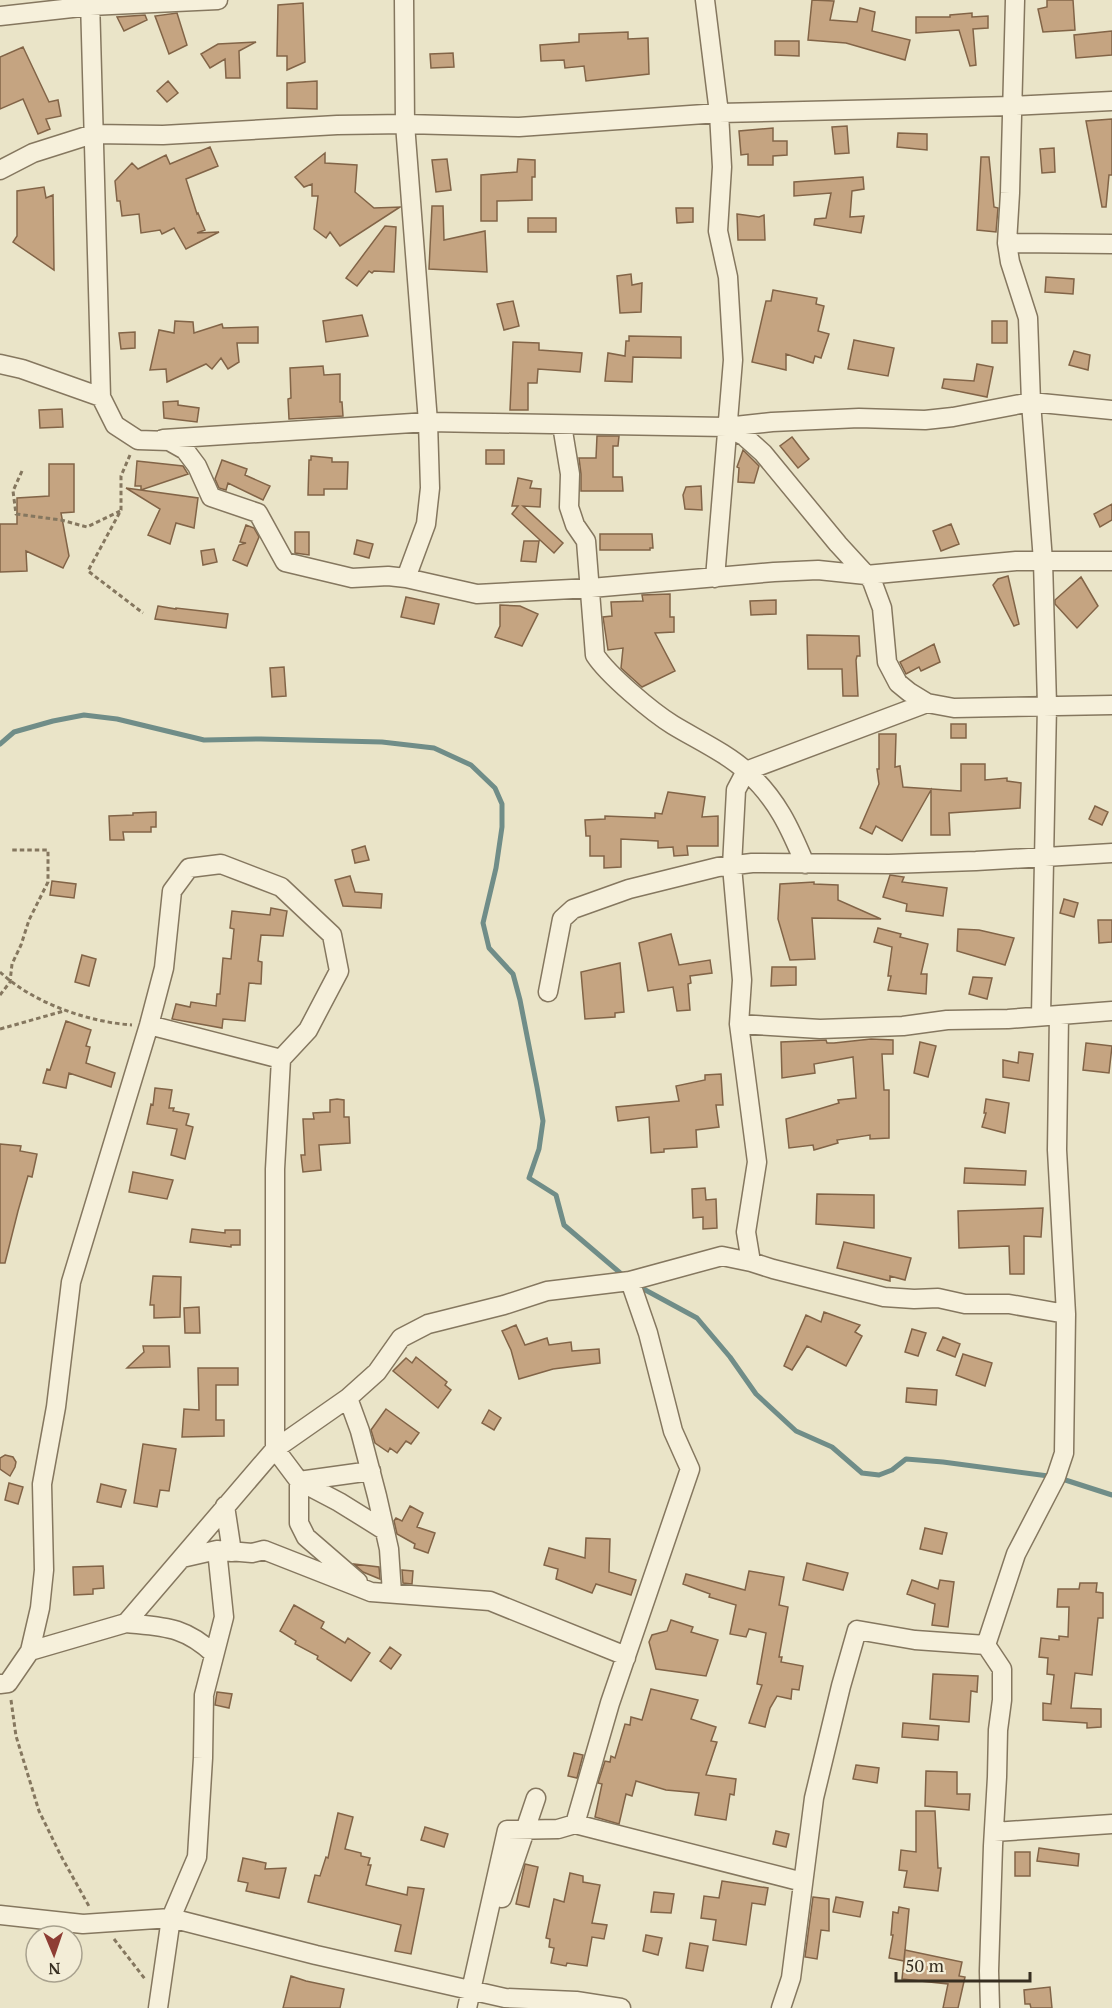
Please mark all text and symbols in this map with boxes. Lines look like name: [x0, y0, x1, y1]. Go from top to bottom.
north arrow: [24, 1924, 84, 1984]
scale bar: [896, 1945, 1030, 1983]
text: 50 m: [905, 1953, 945, 1977]
text: N: [48, 1958, 61, 1980]

